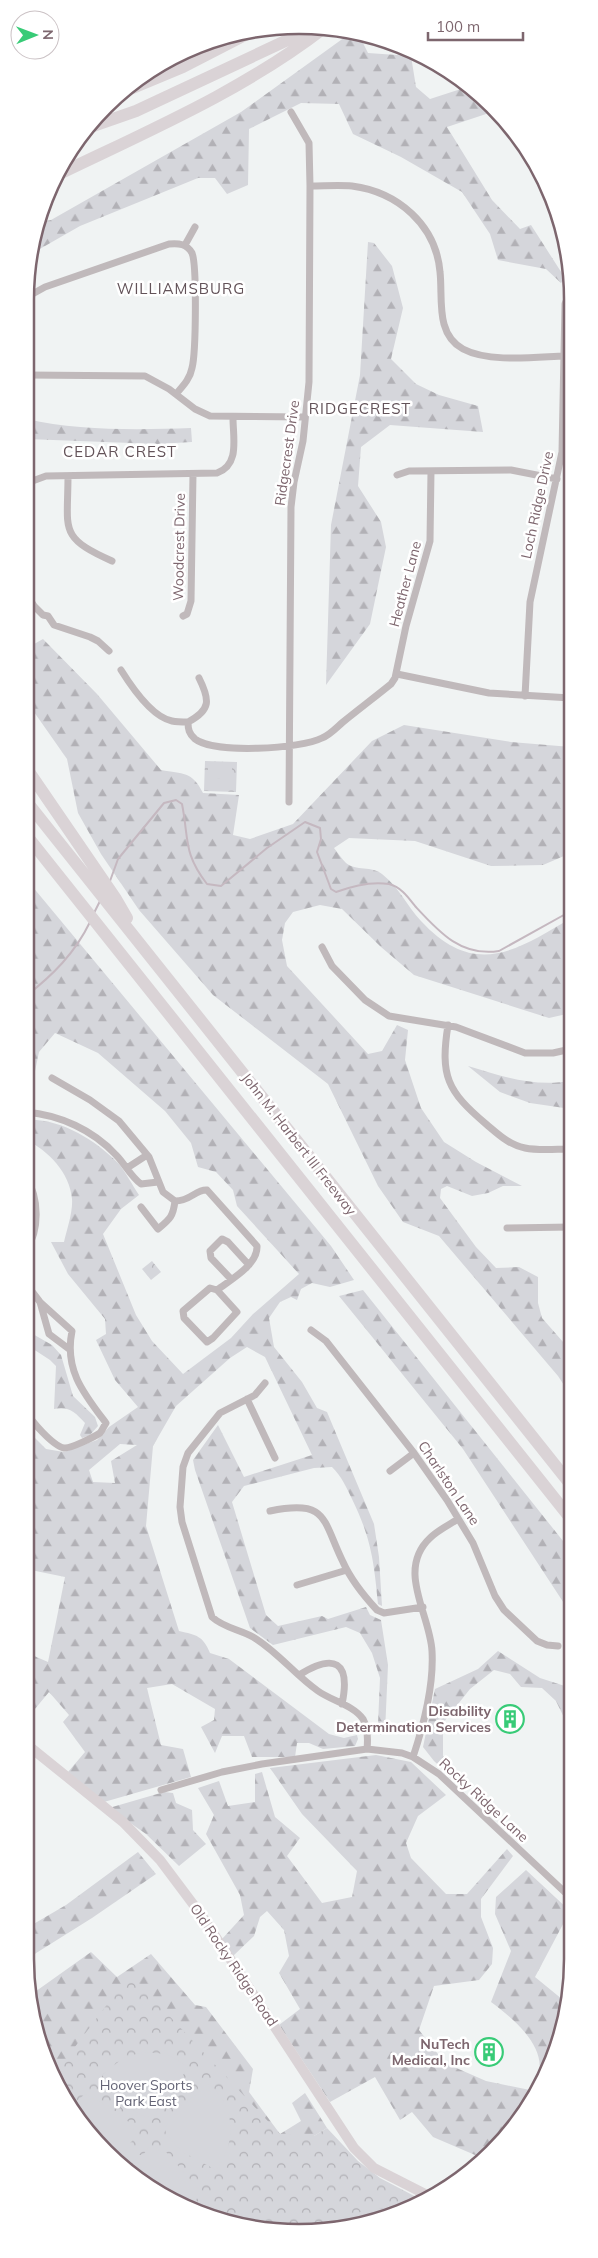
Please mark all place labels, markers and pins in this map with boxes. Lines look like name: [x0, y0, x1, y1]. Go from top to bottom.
place label: Disability Determination Services: [336, 1702, 491, 1736]
building icon: Disability Determination Services: [495, 1704, 525, 1734]
place label: NuTech Medical, Inc: [392, 2035, 470, 2069]
building icon: NuTech Medical, Inc: [474, 2037, 504, 2067]

